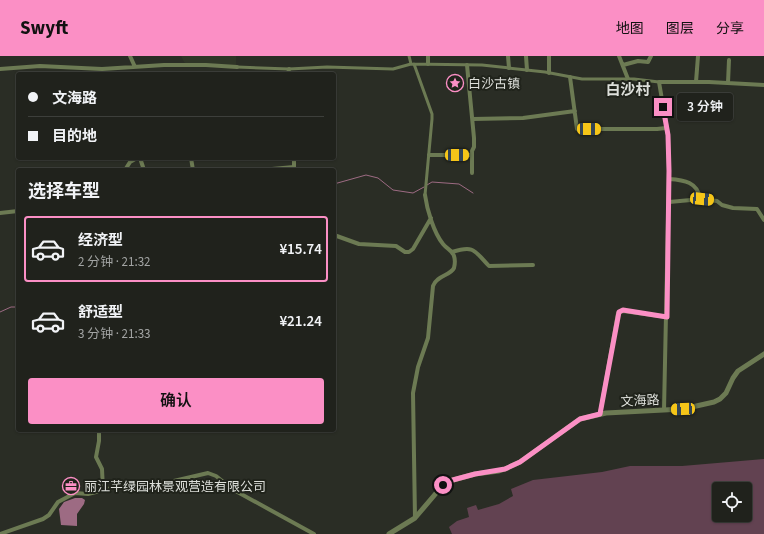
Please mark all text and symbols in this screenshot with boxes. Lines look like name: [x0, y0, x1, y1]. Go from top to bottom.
text: Swyft: [20, 15, 68, 42]
text: 地图: [616, 19, 644, 39]
text: 图层: [666, 19, 694, 39]
text: 分享: [716, 19, 744, 39]
place icon: 白沙古镇: [445, 73, 465, 93]
place label: 白沙古镇: [468, 75, 520, 93]
district label: 白沙村: [605, 80, 651, 101]
text: 文海路: [52, 88, 97, 109]
callout: 3 分钟: [677, 93, 733, 121]
route end: [654, 98, 672, 116]
text: 3 分钟: [687, 98, 723, 116]
car: [577, 123, 601, 135]
text: 目的地: [52, 126, 97, 147]
car: [445, 149, 469, 161]
text: 选择车型: [28, 179, 100, 204]
car: [689, 192, 715, 206]
text: 经济型: [78, 230, 123, 251]
icon: car: [30, 231, 66, 267]
text: ¥15.74: [279, 239, 322, 260]
text: 2 分钟 · 21:32: [78, 253, 151, 271]
text: 舒适型: [78, 302, 123, 323]
icon: car: [30, 303, 66, 339]
text: ¥21.24: [279, 311, 322, 332]
text: 3 分钟 · 21:33: [78, 325, 151, 343]
button: 确认: [28, 378, 324, 424]
street label: 文海路: [620, 391, 660, 411]
car: [671, 402, 695, 416]
office icon: 丽江芊绿园林景观营造有限公司: [61, 476, 81, 496]
route start: [434, 476, 452, 494]
place label: 丽江芊绿园林景观营造有限公司: [84, 478, 266, 496]
map controls: [712, 482, 752, 522]
button: locate: [712, 482, 752, 522]

